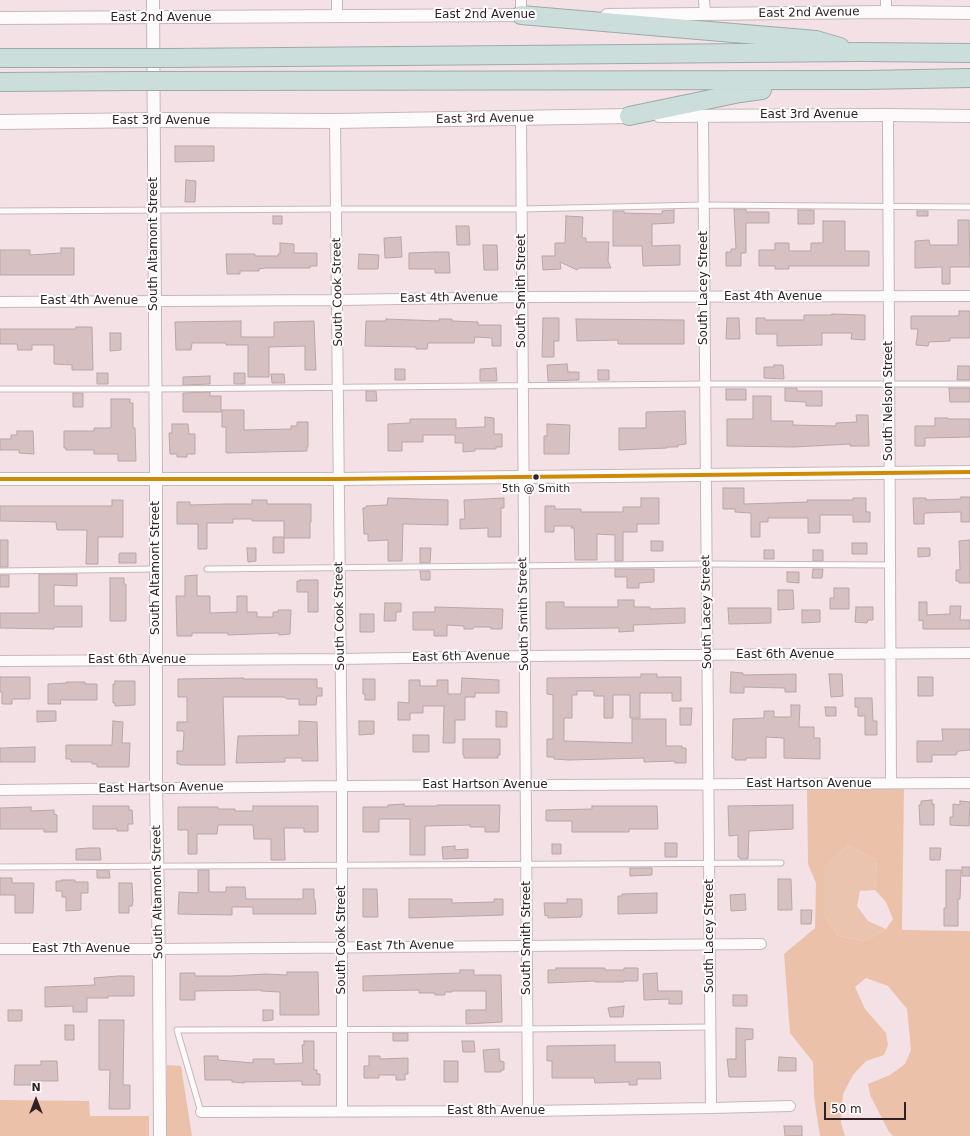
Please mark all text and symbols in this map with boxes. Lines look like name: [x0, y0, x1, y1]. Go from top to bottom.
street label: East 2nd Avenue: [758, 5, 860, 21]
street label: East 2nd Avenue: [435, 8, 535, 22]
street label: East 2nd Avenue: [111, 11, 211, 25]
street label: East 3rd Avenue: [760, 108, 858, 122]
street label: East 3rd Avenue: [436, 111, 534, 127]
street label: East 3rd Avenue: [112, 114, 210, 128]
street label: South Altamont Street: [147, 177, 161, 311]
street label: South Lacey Street: [697, 231, 711, 345]
street label: South Smith Street: [515, 234, 529, 348]
street label: South Cook Street: [330, 237, 346, 347]
street label: East 4th Avenue: [400, 290, 498, 306]
street label: East 4th Avenue: [724, 290, 822, 304]
street label: East 4th Avenue: [40, 294, 138, 308]
street label: South Nelson Street: [882, 341, 896, 461]
marker: 5th @ Smith: [531, 472, 541, 482]
place label: 5th @ Smith: [502, 482, 570, 496]
street label: South Altamont Street: [149, 501, 163, 635]
street label: South Lacey Street: [699, 555, 715, 669]
street label: South Smith Street: [516, 557, 532, 671]
street label: South Cook Street: [332, 561, 348, 671]
street label: East 6th Avenue: [736, 648, 834, 662]
street label: East 6th Avenue: [412, 649, 510, 665]
street label: East 6th Avenue: [88, 653, 186, 667]
street label: East Hartson Avenue: [746, 777, 872, 791]
street label: East Hartson Avenue: [422, 778, 548, 792]
street label: East Hartson Avenue: [98, 780, 224, 796]
street label: South Altamont Street: [150, 825, 166, 959]
street label: South Lacey Street: [703, 879, 717, 993]
street label: South Smith Street: [520, 881, 534, 995]
street label: South Cook Street: [335, 886, 349, 994]
street label: East 7th Avenue: [356, 938, 454, 954]
street label: East 7th Avenue: [32, 942, 130, 956]
north arrow: [16, 1080, 56, 1120]
text: N: [31, 1081, 41, 1094]
scale bar: [826, 1094, 908, 1120]
text: 50 m: [831, 1102, 862, 1116]
street label: East 8th Avenue: [447, 1104, 545, 1118]

